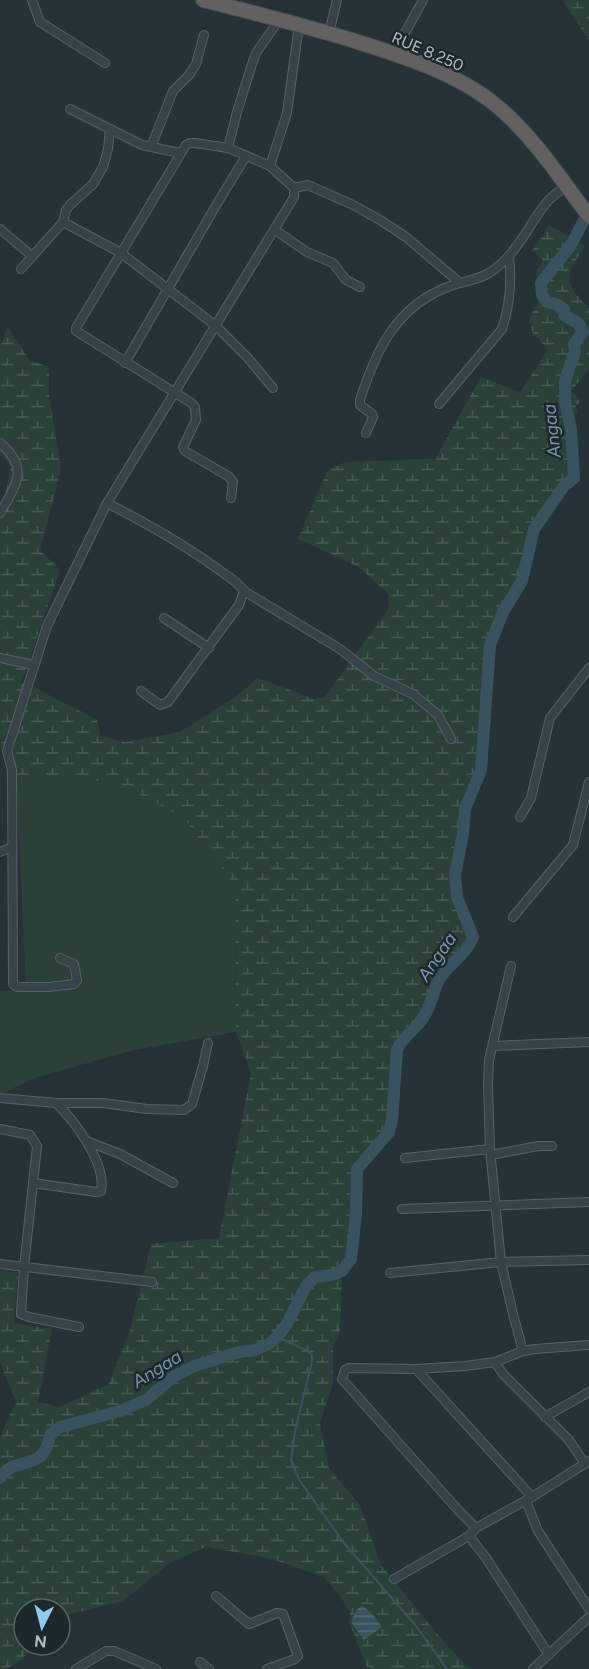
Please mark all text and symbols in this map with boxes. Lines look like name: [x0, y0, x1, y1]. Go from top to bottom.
street label: RUE 8.250: [389, 28, 467, 75]
water label: Angaa: [538, 403, 566, 460]
water label: Angaa: [412, 928, 461, 986]
water label: Angaa: [127, 1345, 186, 1393]
north arrow: [12, 1597, 72, 1657]
text: N: [33, 1631, 48, 1652]

